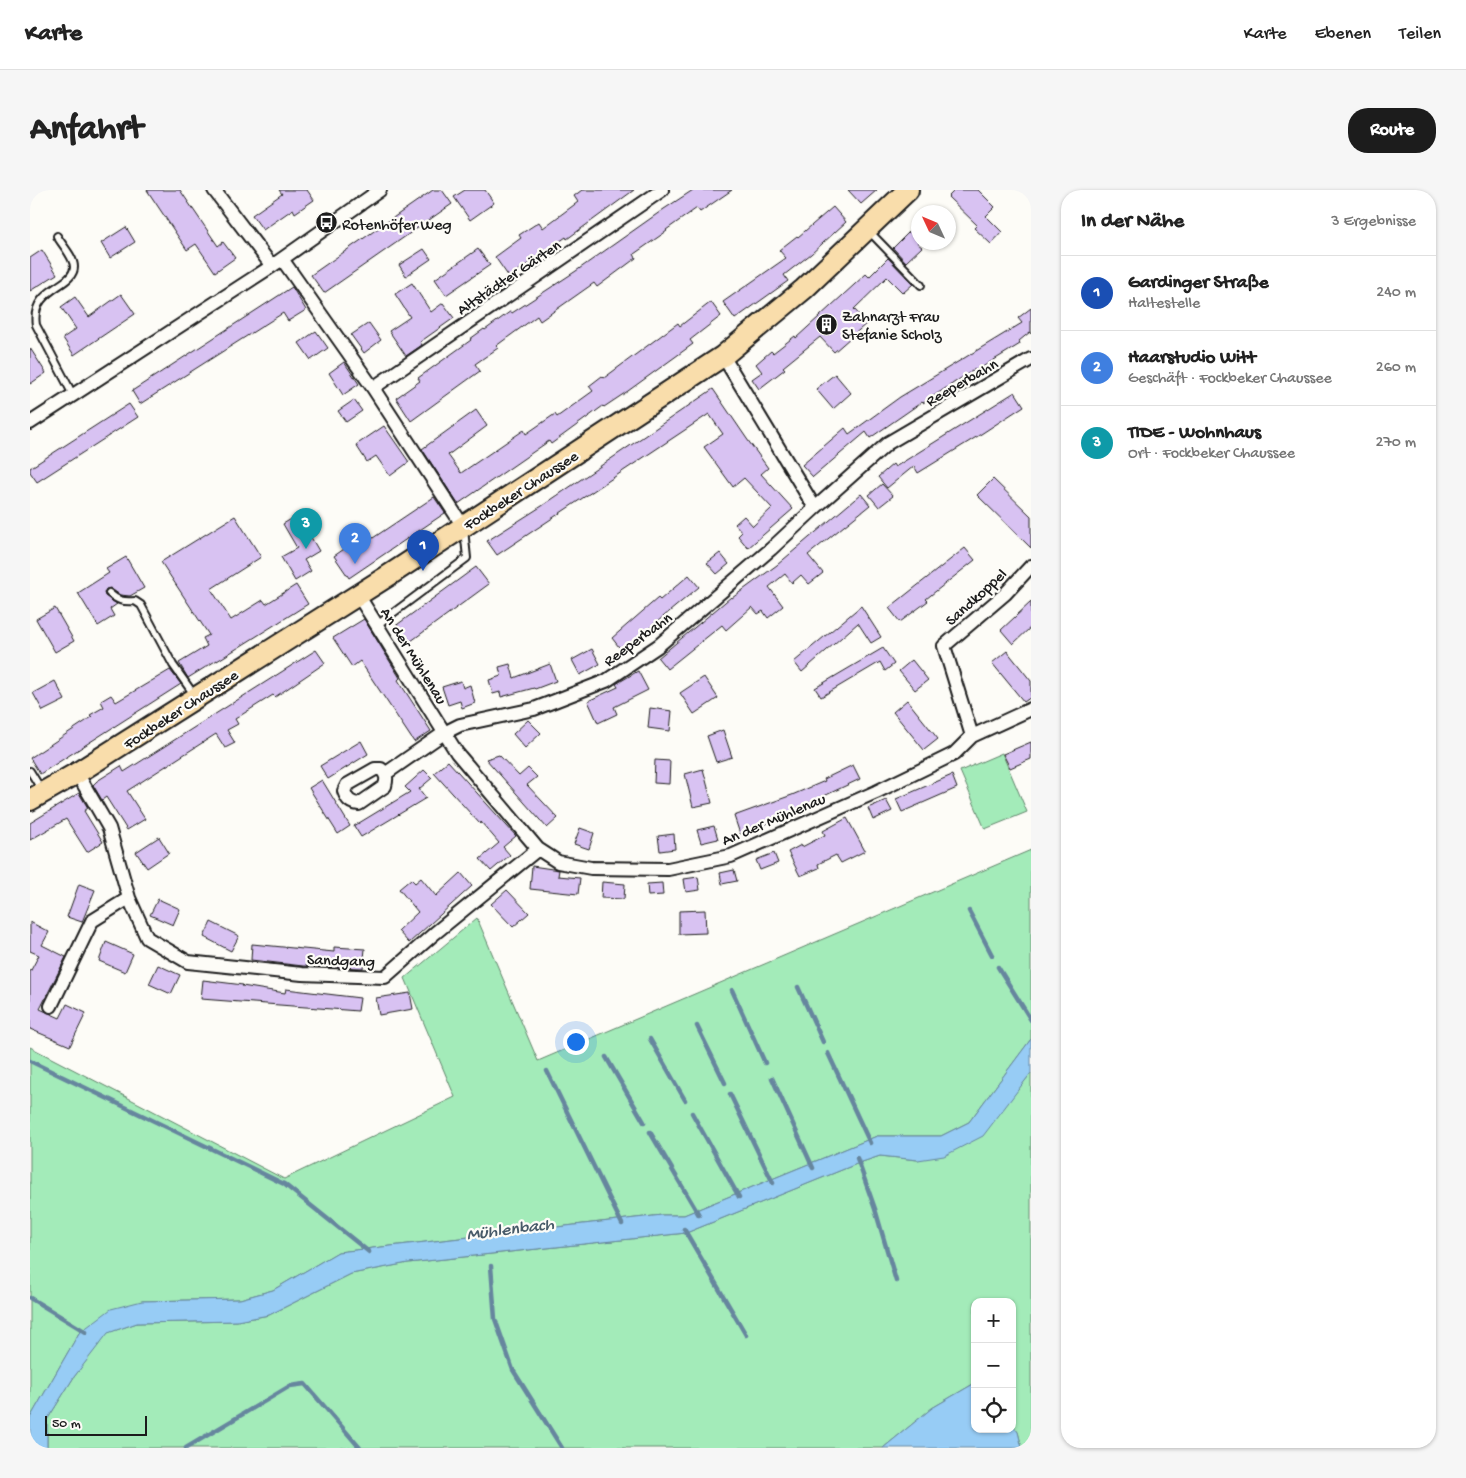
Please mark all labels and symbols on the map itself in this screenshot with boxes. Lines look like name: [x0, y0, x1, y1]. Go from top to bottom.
north arrow: [911, 205, 956, 250]
bus stop icon: Rotenhöfer Weg: [314, 211, 338, 235]
place label: Rotenhöfer Weg: [342, 217, 452, 236]
street label: Altstädter Gärten: [454, 237, 566, 321]
place label: Zahnarzt Frau Stefanie Scholz: [842, 309, 942, 346]
building icon: Zahnarzt Frau Stefanie Scholz: [814, 312, 838, 336]
street label: Reeperbahn: [923, 356, 1003, 412]
street label: Fockbeker Chaussee: [460, 447, 583, 537]
pin: 3: [290, 508, 322, 549]
pin: 2: [339, 523, 371, 564]
pin: 1: [407, 530, 439, 571]
street label: Sandkoppel: [943, 566, 1012, 631]
street label: An der Mühlenau: [375, 605, 450, 709]
street label: Reeperbahn: [601, 609, 677, 672]
street label: Fockbeker Chaussee: [120, 666, 243, 756]
street label: An der Mühlenau: [720, 791, 830, 852]
street label: Sandgang: [307, 952, 375, 973]
your location: [563, 1029, 589, 1055]
water label: Mühlenbach: [466, 1215, 555, 1246]
scale bar: [45, 1413, 148, 1436]

